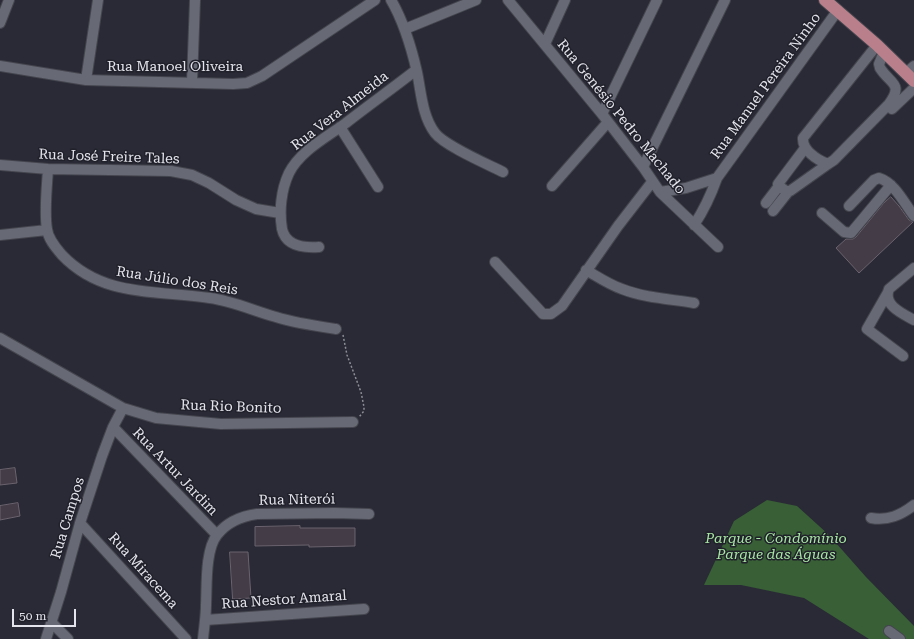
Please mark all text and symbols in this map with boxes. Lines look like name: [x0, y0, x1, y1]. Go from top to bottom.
street label: Rua Manuel Pereira Ninho: [707, 10, 825, 162]
street label: Rua Genésio Pedro Machado: [553, 36, 689, 198]
street label: Rua Manoel Oliveira: [107, 59, 243, 75]
street label: Rua Vera Almeida: [288, 68, 392, 154]
street label: Rua José Freire Tales: [38, 146, 180, 168]
street label: Rua Júlio dos Reis: [115, 263, 239, 299]
street label: Rua Rio Bonito: [180, 397, 282, 417]
street label: Rua Artur Jardim: [129, 425, 221, 519]
street label: Rua Campos: [48, 475, 88, 561]
street label: Rua Niterói: [259, 491, 335, 509]
street label: Rua Miracema: [105, 530, 181, 612]
park label: Parque - Condomínio Parque das Águas: [705, 531, 847, 564]
street label: Rua Nestor Amaral: [221, 587, 347, 613]
scale bar: [14, 601, 78, 627]
text: 50 m: [19, 609, 46, 623]

